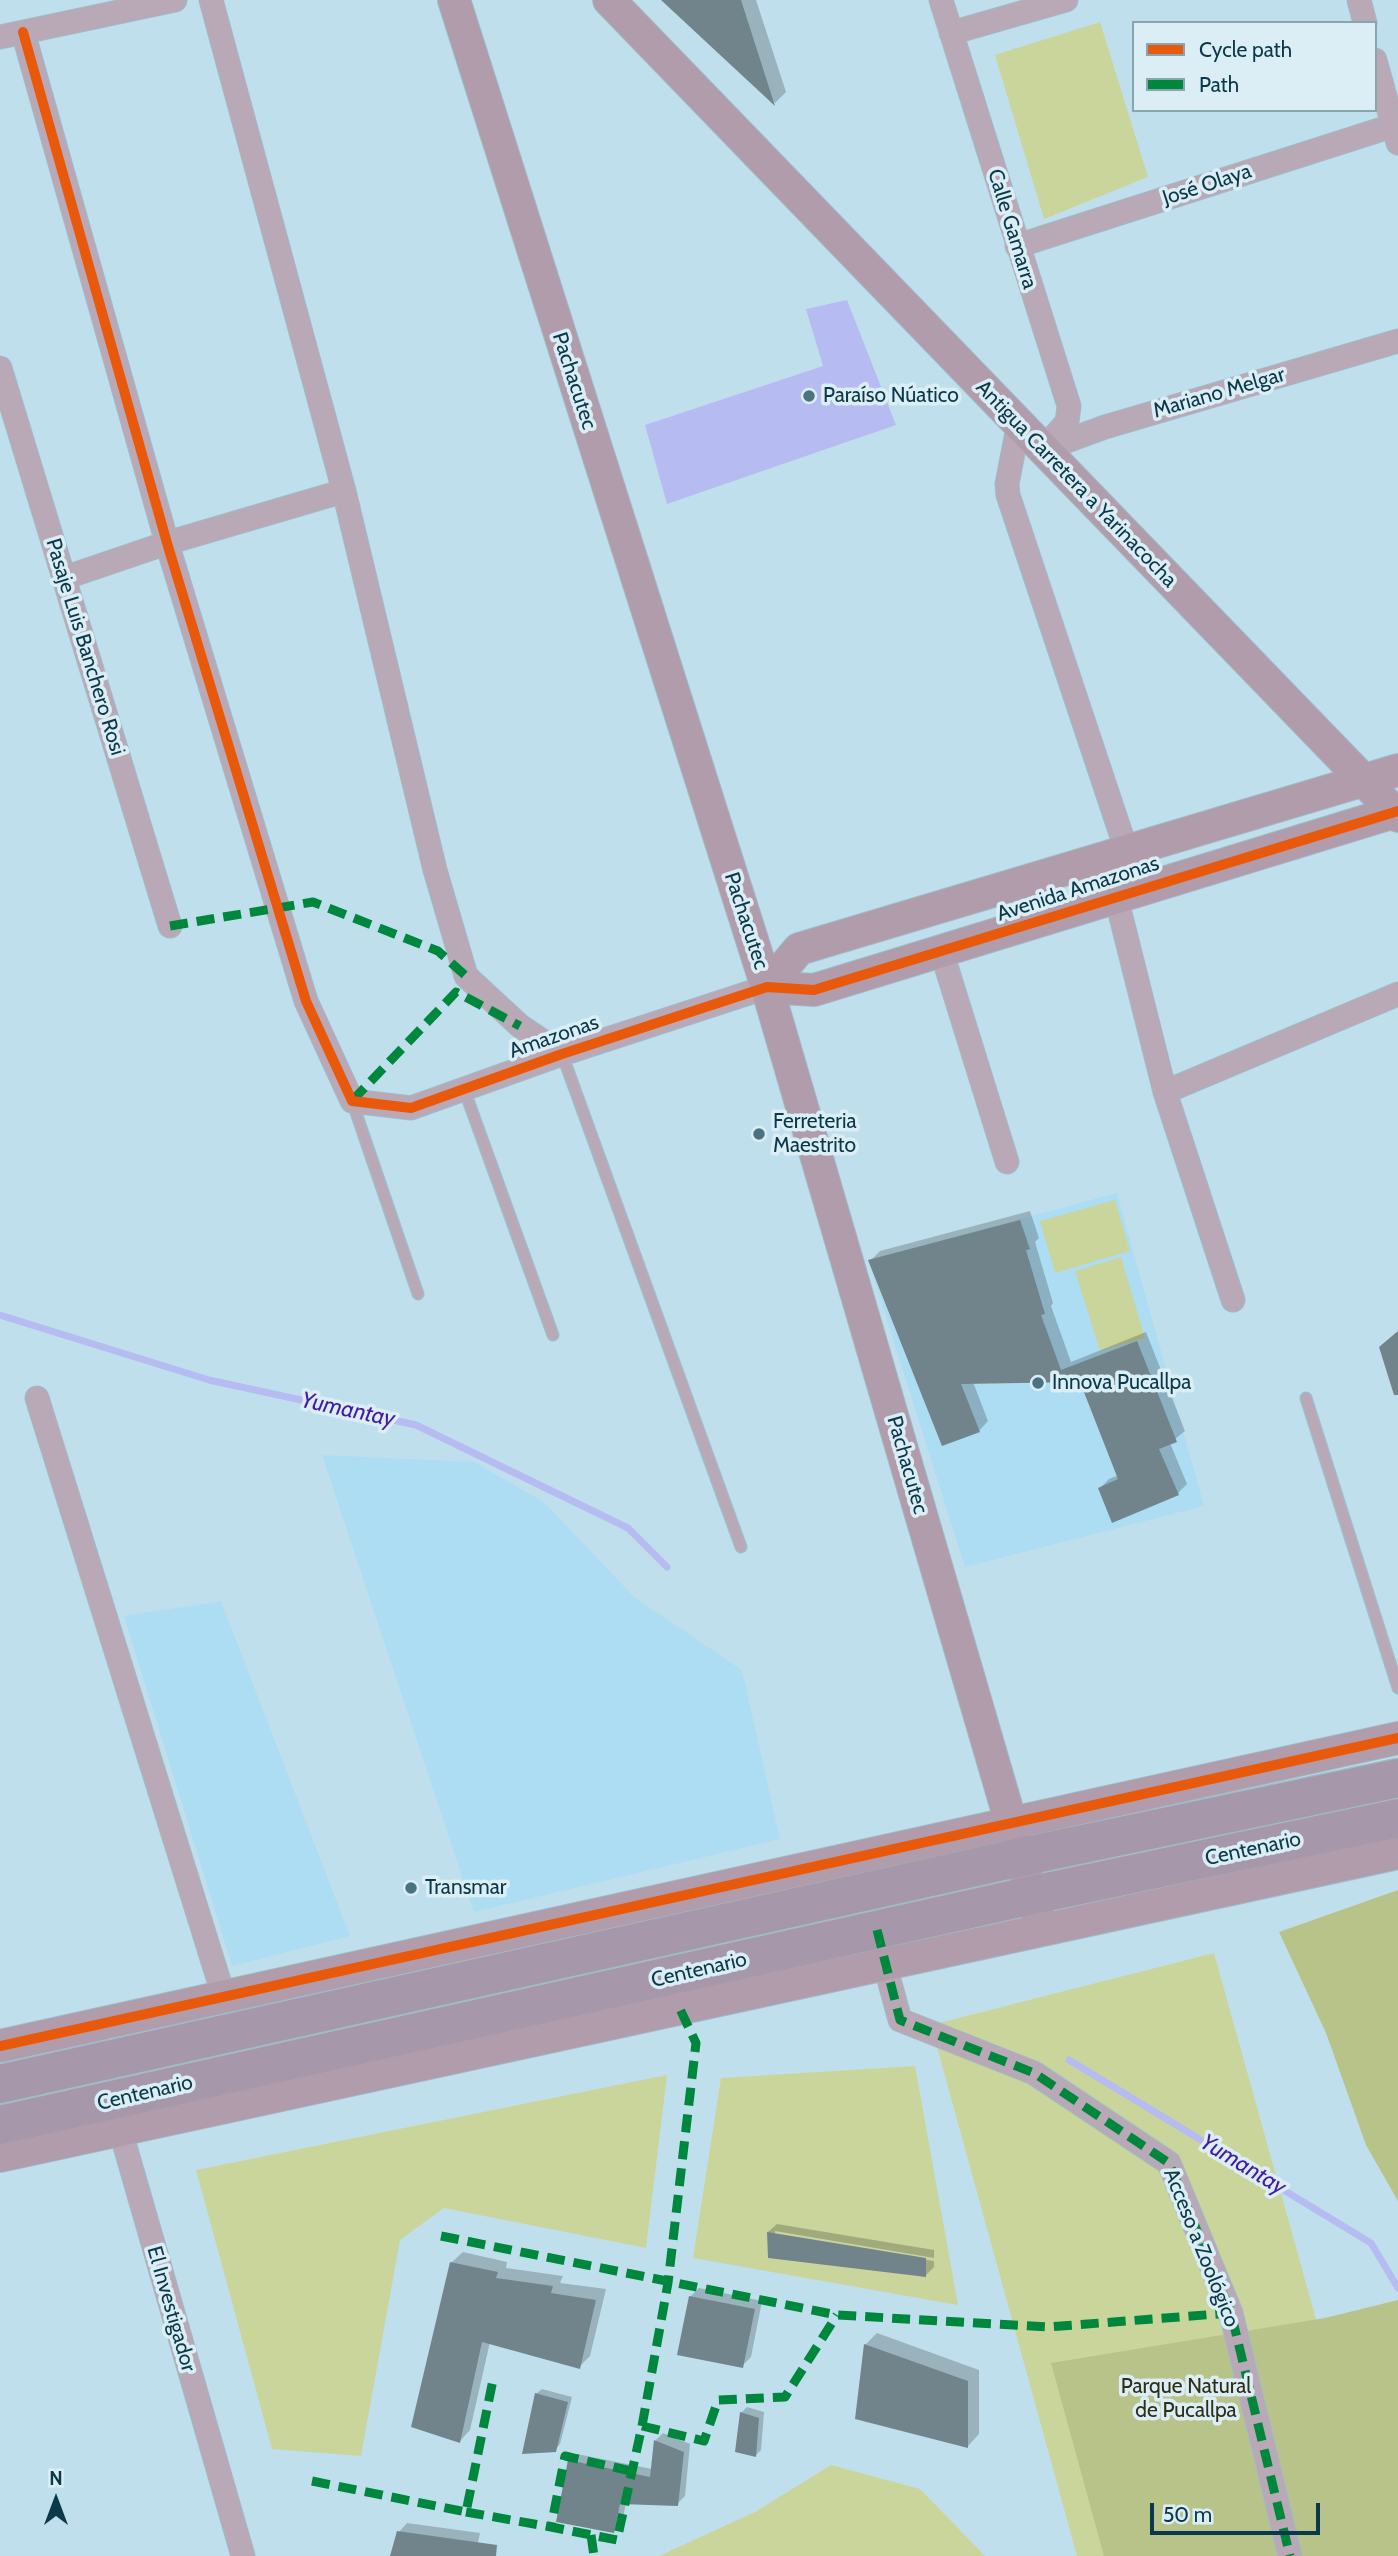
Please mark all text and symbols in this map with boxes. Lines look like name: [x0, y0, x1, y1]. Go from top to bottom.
legend: [1132, 21, 1377, 112]
text: Cycle path: [1199, 37, 1292, 62]
text: Path: [1199, 72, 1239, 97]
street label: José Olaya: [1159, 159, 1255, 211]
street label: Calle Gamarra: [982, 166, 1042, 292]
street label: Pachacutec: [546, 329, 602, 433]
street label: Mariano Melgar: [1150, 362, 1288, 424]
street label: Antigua Carretera a Yarinacocha: [970, 375, 1182, 593]
place label: Paraíso Núatico: [823, 383, 959, 409]
marker: Paraíso Núatico: [801, 388, 817, 404]
street label: Pasaje Luis Banchero Rosi: [40, 536, 130, 758]
street label: Avenida Amazonas: [994, 851, 1162, 927]
street label: Pachacutec: [718, 869, 774, 973]
street label: Amazonas: [506, 1010, 602, 1064]
place label: Ferreteria Maestrito: [773, 1109, 856, 1159]
marker: Ferreteria Maestrito: [751, 1126, 767, 1142]
place label: Innova Pucallpa: [1052, 1370, 1191, 1396]
marker: Innova Pucallpa: [1030, 1375, 1046, 1391]
water label: Yumantay: [299, 1387, 397, 1433]
street label: Pachacutec: [881, 1413, 933, 1517]
street label: Centenario: [1203, 1827, 1303, 1871]
place label: Transmar: [425, 1875, 506, 1901]
marker: Transmar: [403, 1880, 419, 1896]
street label: Centenario: [649, 1947, 749, 1993]
street label: Centenario: [95, 2070, 195, 2116]
water label: Yumantay: [1195, 2129, 1291, 2201]
street label: Acceso a Zoológico: [1158, 2165, 1244, 2331]
street label: El Investigador: [141, 2243, 201, 2375]
park label: Parque Natural de Pucallpa: [1121, 2374, 1251, 2424]
north arrow: [21, 2465, 91, 2535]
text: N: [49, 2467, 63, 2490]
scale bar: [1153, 2490, 1323, 2534]
text: 50 m: [1163, 2502, 1212, 2527]

